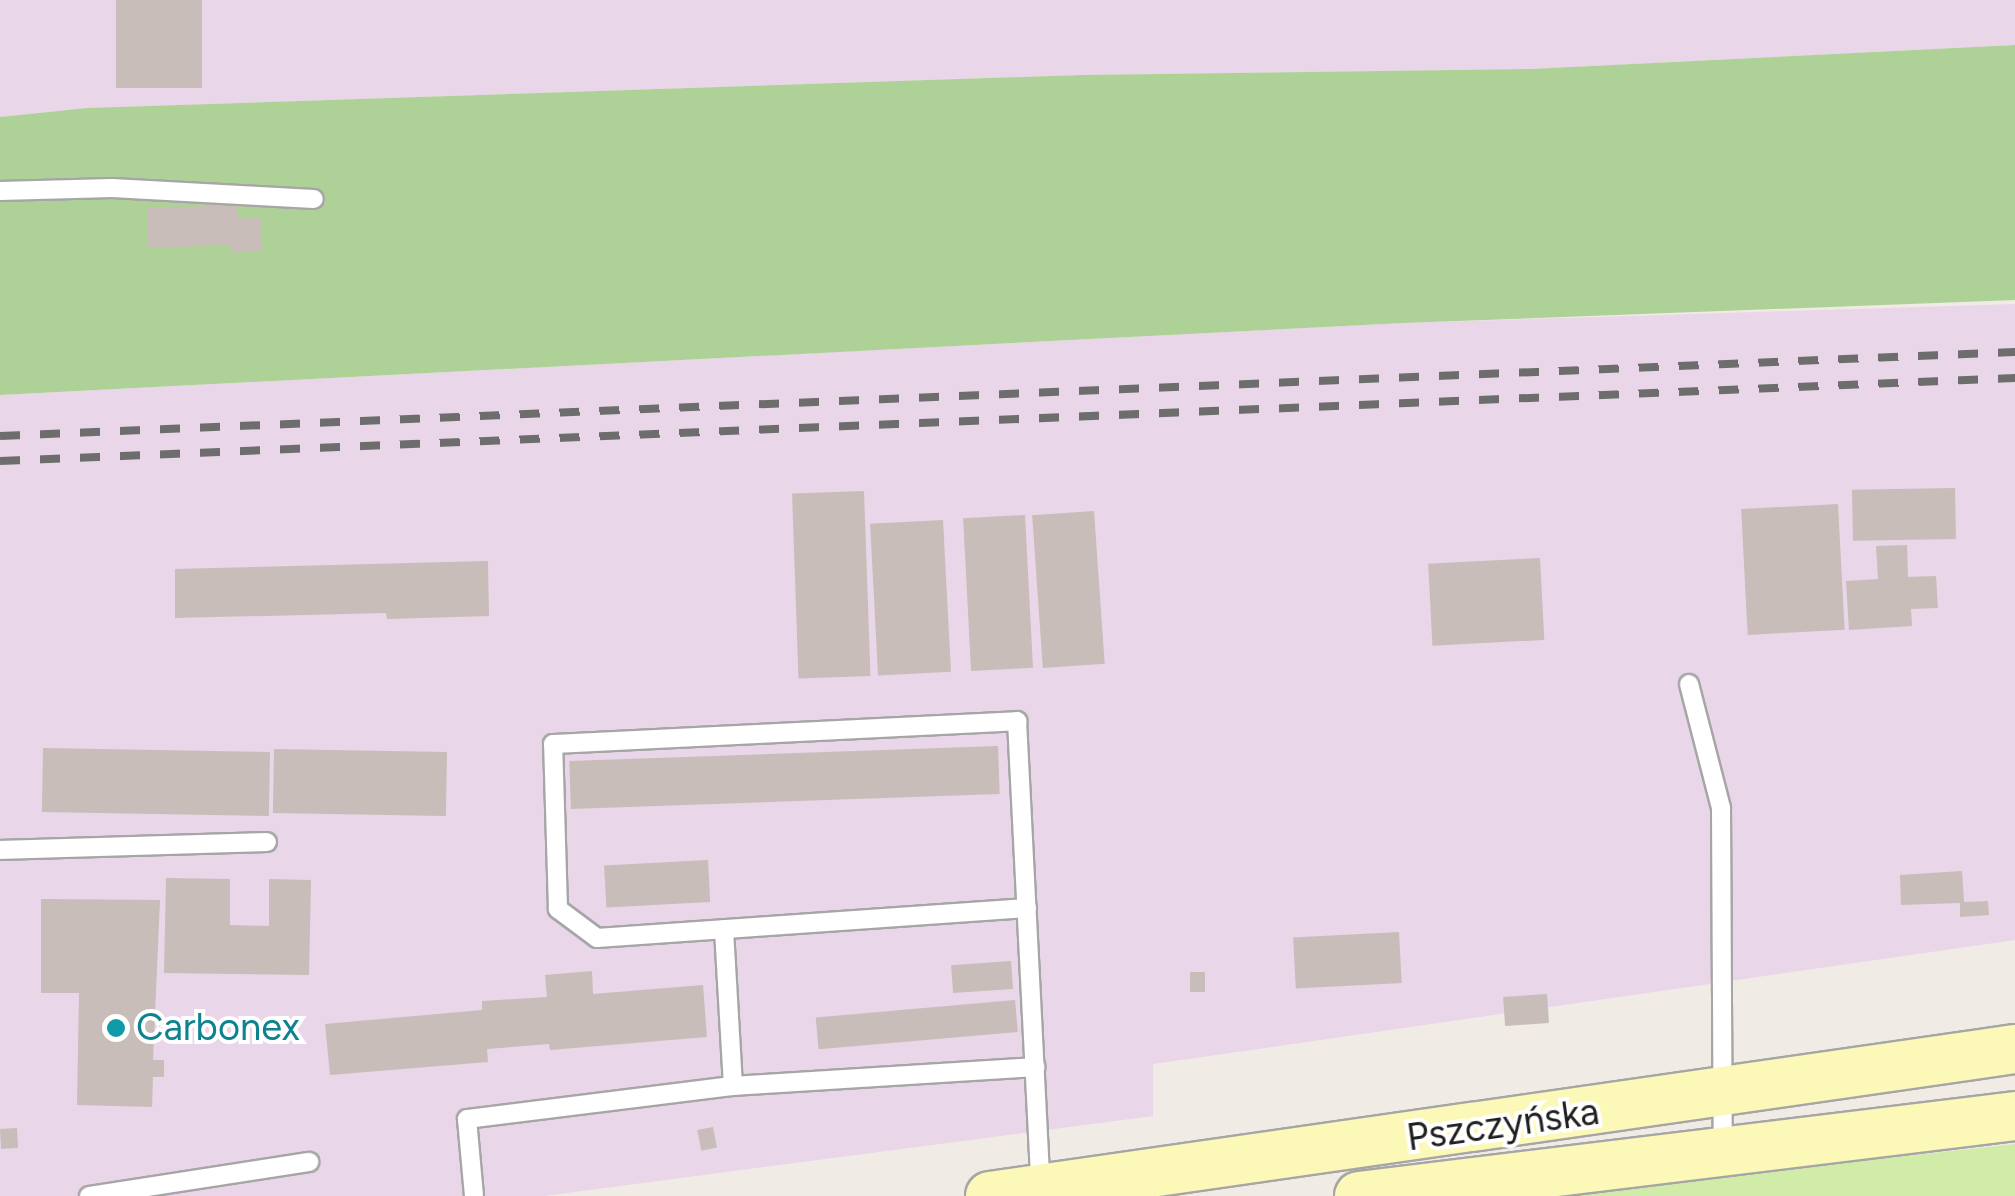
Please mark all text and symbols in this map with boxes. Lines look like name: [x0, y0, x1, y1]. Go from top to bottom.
place label: Carbonex: [136, 1005, 300, 1051]
marker: Carbonex: [105, 1017, 127, 1039]
street label: Pszczyńska: [1404, 1089, 1602, 1161]

